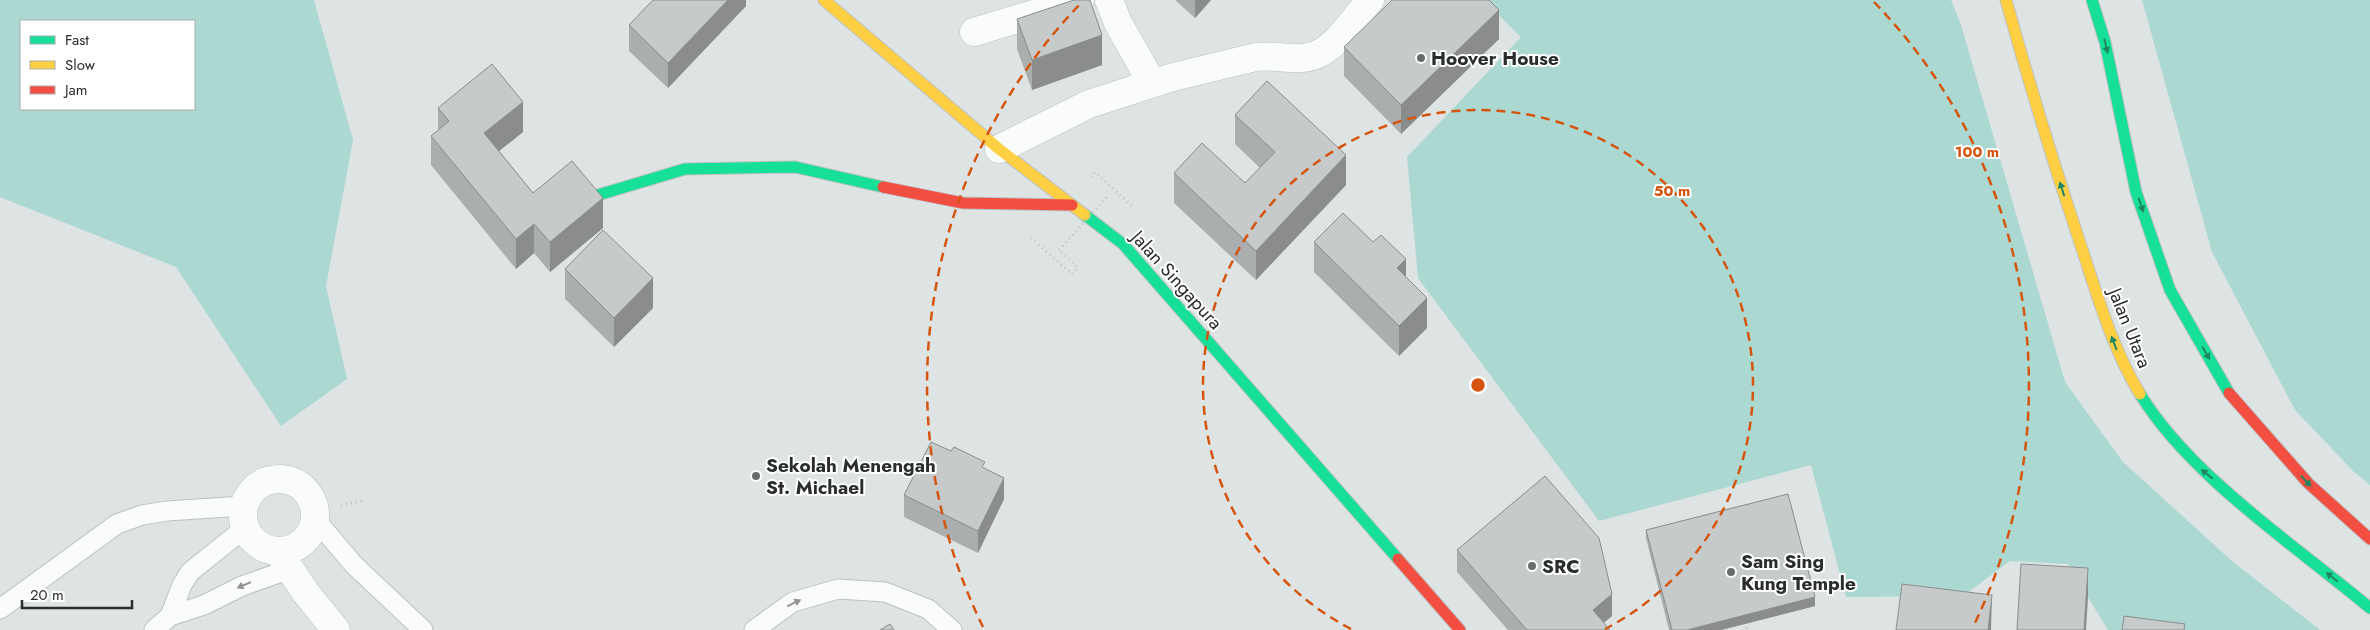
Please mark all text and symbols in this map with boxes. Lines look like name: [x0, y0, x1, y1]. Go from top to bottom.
legend: [20, 20, 195, 110]
text: Fast: [65, 29, 89, 51]
one-way arrow: [2102, 39, 2110, 54]
place label: Hoover House: [1431, 45, 1559, 72]
marker: Hoover House: [1415, 52, 1427, 64]
text: Slow: [65, 54, 96, 76]
text: Jam: [63, 79, 88, 101]
text: 100 m: [1955, 141, 1999, 163]
text: 50 m: [1654, 180, 1690, 202]
one-way arrow: [2057, 181, 2065, 196]
one-way arrow: [2137, 198, 2145, 213]
street label: Jalan Singapura: [1123, 222, 1229, 335]
street label: Jalan Utara: [2101, 281, 2158, 372]
one-way arrow: [2110, 335, 2118, 350]
one-way arrow: [2202, 346, 2211, 360]
centre of rings: [1469, 376, 1487, 394]
place label: Sekolah Menengah St. Michael: [766, 452, 936, 501]
one-way arrow: [2201, 468, 2214, 479]
marker: Sekolah Menengah St. Michael: [750, 470, 762, 482]
one-way arrow: [2300, 474, 2312, 486]
place label: Sam Sing Kung Temple: [1741, 548, 1856, 597]
place label: SRC: [1542, 553, 1580, 580]
marker: SRC: [1526, 560, 1538, 572]
marker: Sam Sing Kung Temple: [1725, 566, 1737, 578]
one-way arrow: [2326, 572, 2339, 583]
scale bar: [22, 578, 132, 610]
one-way arrow: [237, 582, 251, 590]
text: 20 m: [30, 584, 64, 606]
one-way arrow: [787, 599, 801, 607]

